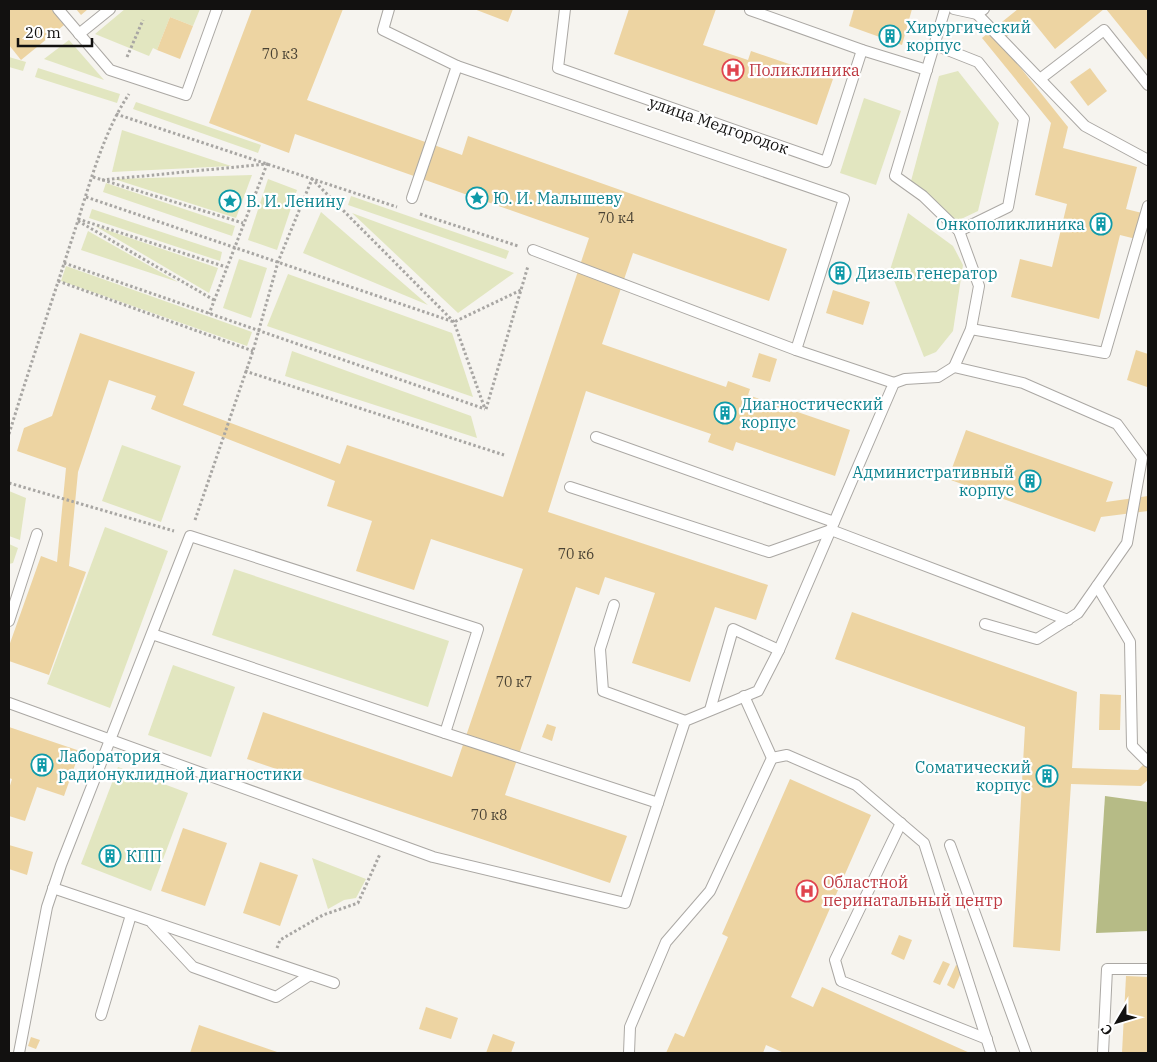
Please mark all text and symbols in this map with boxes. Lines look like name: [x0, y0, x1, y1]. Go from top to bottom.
scale bar: [18, 15, 91, 47]
place label: Хирургический корпус: [906, 17, 1031, 55]
text: 20 m: [25, 23, 61, 42]
building icon: Хирургический корпус: [878, 24, 902, 48]
house number: 70 к3: [262, 45, 298, 63]
hospital icon: Поликлиника: [721, 58, 745, 82]
place label: Поликлиника: [749, 60, 860, 80]
street label: улица Медгородок: [646, 92, 792, 159]
place icon: Ю. И. Малышеву: [465, 186, 489, 210]
place label: Ю. И. Малышеву: [493, 188, 622, 208]
place icon: В. И. Ленину: [218, 189, 242, 213]
place label: В. И. Ленину: [246, 191, 345, 211]
house number: 70 к4: [598, 209, 634, 227]
building icon: Онкополиклиника: [1089, 212, 1113, 236]
place label: Онкополиклиника: [936, 214, 1085, 234]
building icon: Дизель генератор: [828, 261, 852, 285]
place label: Дизель генератор: [856, 263, 998, 283]
place label: Диагностический корпус: [741, 394, 883, 432]
building icon: Диагностический корпус: [713, 401, 737, 425]
place label: Административный корпус: [852, 462, 1014, 500]
building icon: Административный корпус: [1018, 469, 1042, 493]
house number: 70 к6: [558, 545, 594, 563]
house number: 70 к7: [496, 673, 532, 691]
place label: Лаборатория радионуклидной диагностики: [58, 746, 302, 784]
building icon: Лаборатория радионуклидной диагностики: [30, 753, 54, 777]
place label: Соматический корпус: [915, 757, 1031, 795]
building icon: Соматический корпус: [1035, 764, 1059, 788]
house number: 70 к8: [471, 806, 507, 824]
building icon: КПП: [98, 844, 122, 868]
place label: КПП: [126, 846, 162, 866]
place label: Областной перинатальный центр: [823, 872, 1003, 910]
hospital icon: Областной перинатальный центр: [795, 879, 819, 903]
north arrow: [1092, 997, 1142, 1047]
text: С: [1097, 1021, 1117, 1039]

